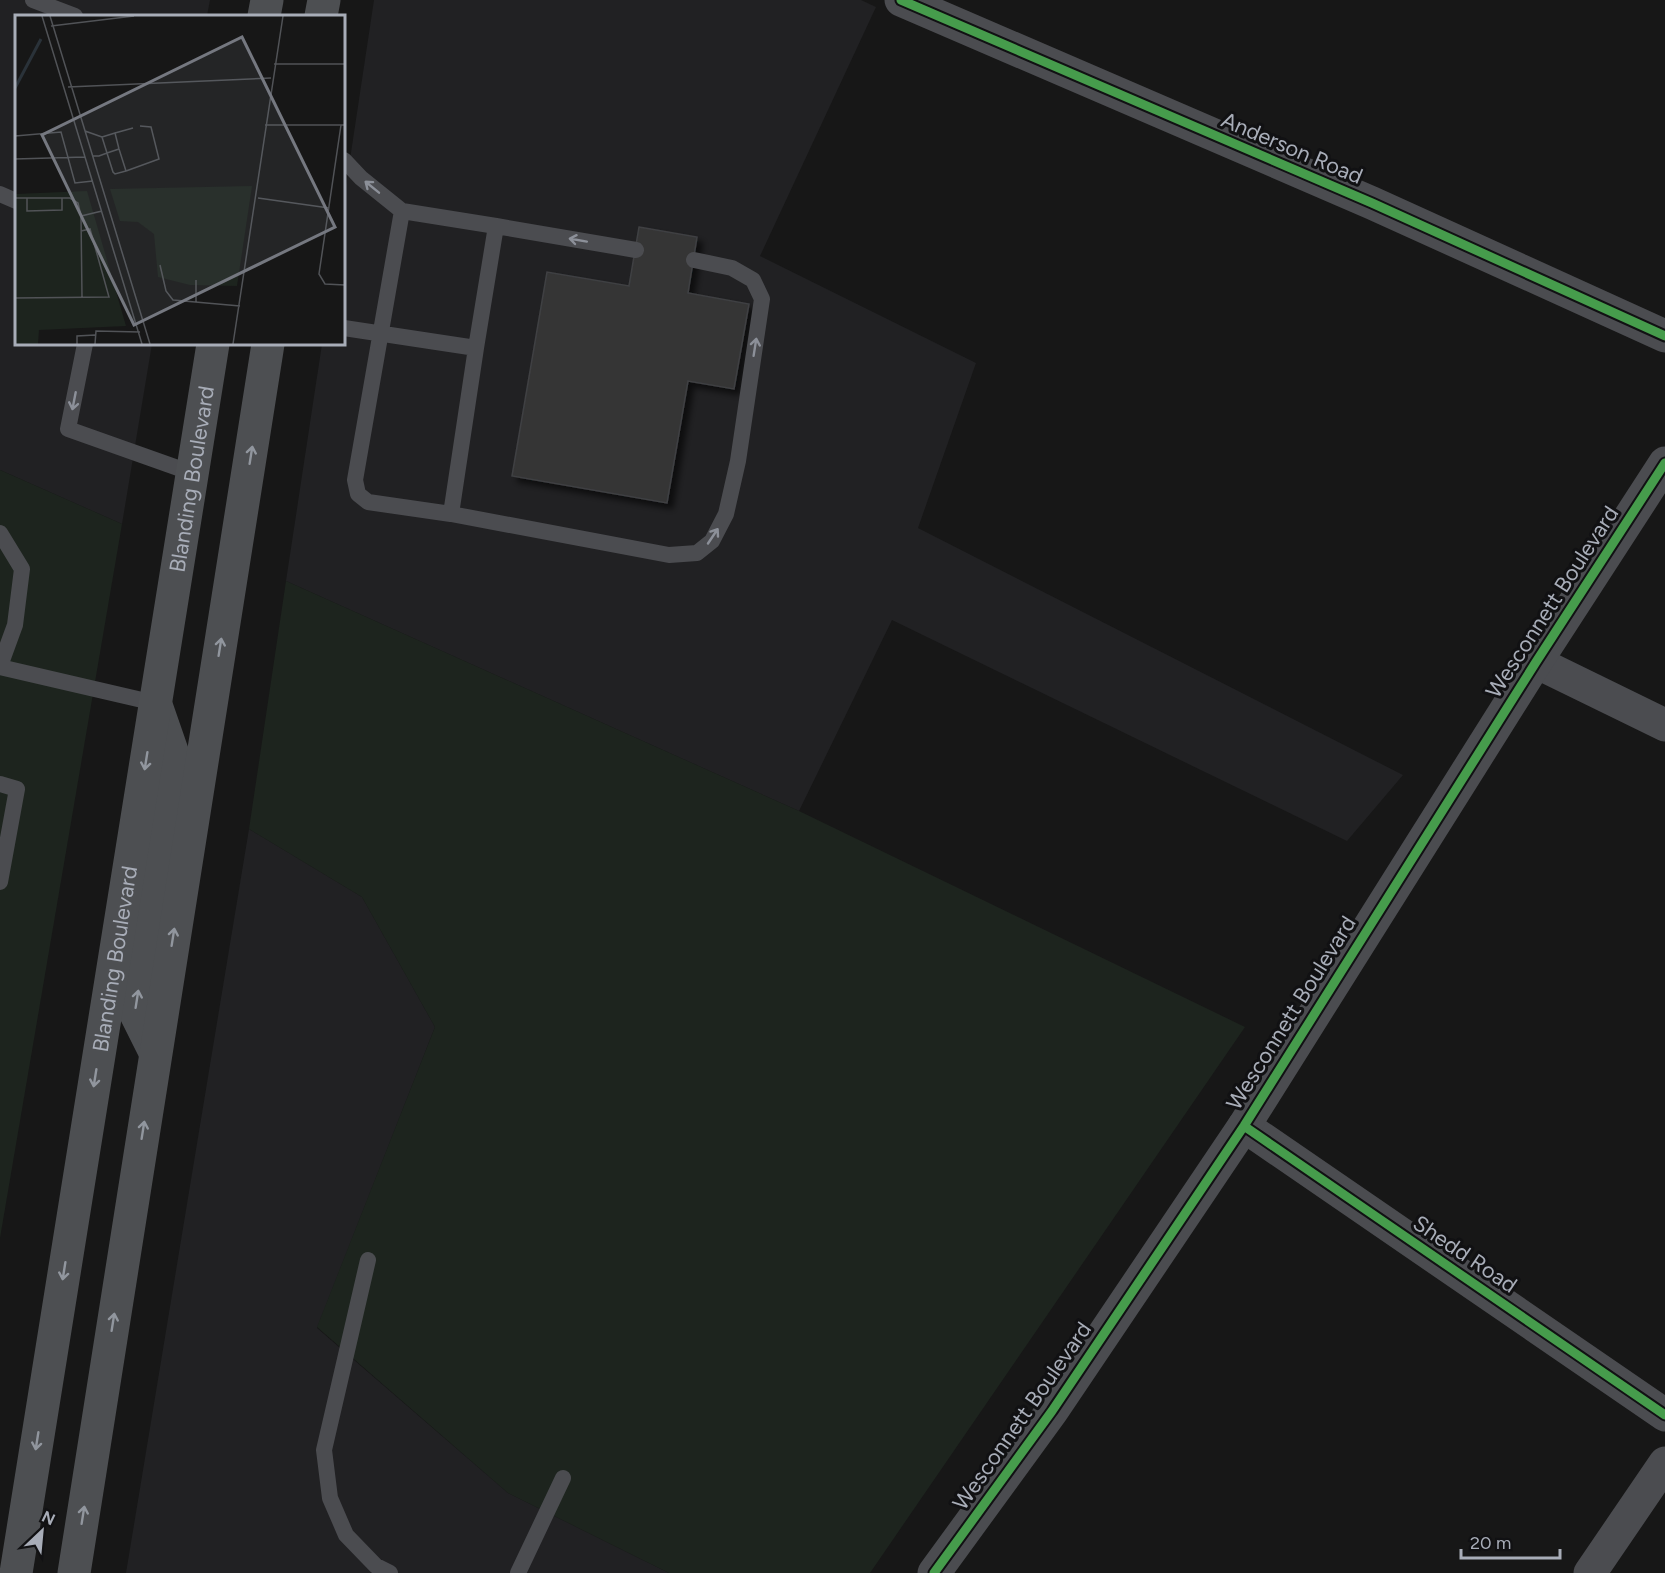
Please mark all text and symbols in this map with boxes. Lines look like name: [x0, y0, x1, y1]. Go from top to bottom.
inset map: [15, 15, 345, 345]
street label: Anderson Road: [1217, 106, 1367, 190]
one-way arrow: [364, 180, 380, 193]
one-way arrow: [569, 234, 589, 245]
one-way arrow: [750, 338, 761, 358]
street label: Blanding Boulevard: [163, 384, 220, 574]
one-way arrow: [68, 391, 79, 410]
one-way arrow: [245, 445, 256, 465]
street label: Wesconnett Boulevard: [1480, 501, 1624, 703]
one-way arrow: [707, 528, 719, 545]
one-way arrow: [215, 638, 226, 657]
one-way arrow: [140, 751, 151, 770]
street label: Blanding Boulevard: [86, 864, 143, 1054]
street label: Wesconnett Boulevard: [1220, 911, 1362, 1115]
one-way arrow: [168, 928, 179, 948]
one-way arrow: [132, 989, 143, 1009]
one-way arrow: [89, 1068, 100, 1087]
one-way arrow: [138, 1120, 149, 1140]
street label: Shedd Road: [1408, 1209, 1522, 1299]
one-way arrow: [59, 1260, 70, 1280]
one-way arrow: [108, 1313, 119, 1333]
street label: Wesconnett Boulevard: [947, 1317, 1097, 1515]
one-way arrow: [31, 1431, 42, 1451]
north arrow: [12, 1501, 72, 1561]
one-way arrow: [78, 1506, 89, 1526]
text: N: [39, 1507, 58, 1529]
scale bar: [1461, 1522, 1560, 1560]
text: 20 m: [1470, 1532, 1511, 1554]

